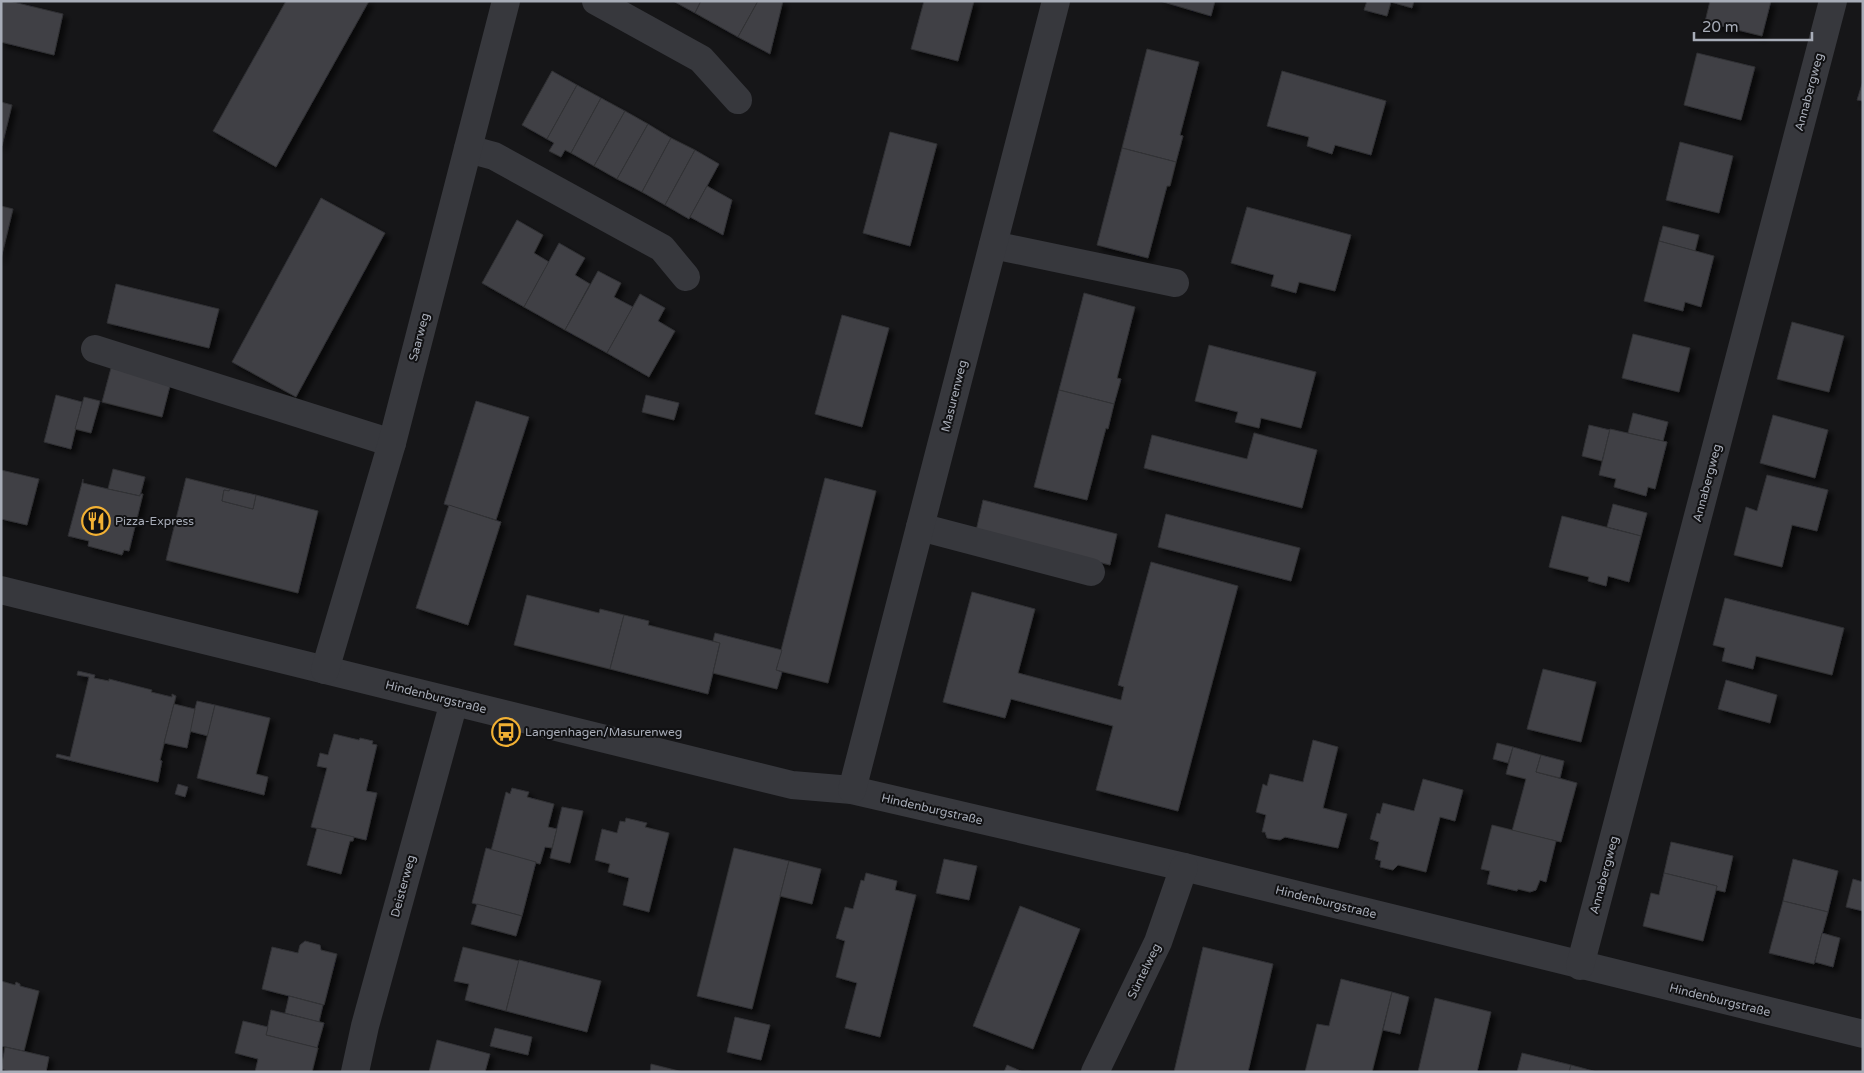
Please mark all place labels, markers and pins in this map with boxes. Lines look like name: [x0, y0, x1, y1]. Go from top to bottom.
restaurant icon: Pizza-Express: [81, 506, 111, 536]
place label: Pizza-Express: [115, 514, 194, 528]
bus stop icon: Langenhagen/Masurenweg: [491, 717, 521, 747]
place label: Langenhagen/Masurenweg: [525, 725, 682, 739]

